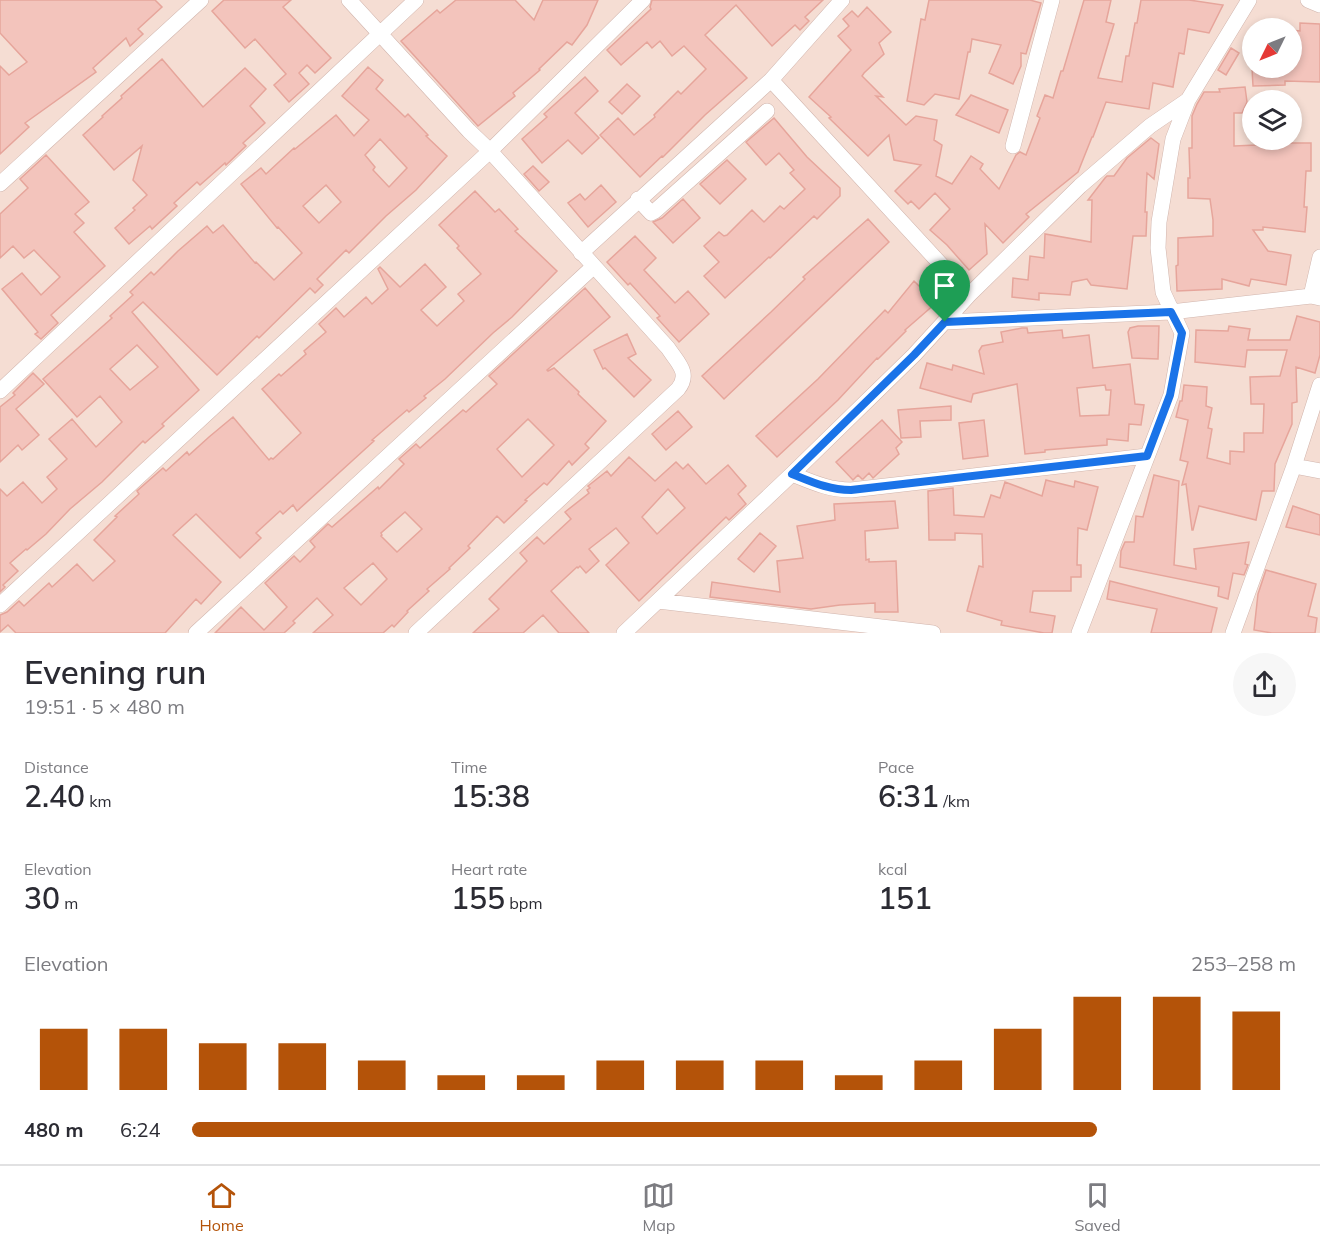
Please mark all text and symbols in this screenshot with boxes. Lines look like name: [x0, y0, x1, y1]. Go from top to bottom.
north arrow: [1242, 18, 1302, 78]
map controls: [1242, 18, 1302, 150]
button: layers: [1242, 90, 1302, 150]
pin: [919, 260, 970, 322]
icon: arrive: [928, 269, 961, 302]
text: Evening run: [24, 651, 206, 692]
button: share: [1233, 653, 1296, 716]
text: 19:51 · 5 × 480 m: [24, 694, 185, 719]
text: Distance: [24, 757, 89, 777]
text: Time: [451, 757, 487, 777]
text: Pace: [878, 757, 914, 777]
text: 2.40: [24, 777, 85, 815]
text: 15:38: [451, 777, 530, 815]
text: 6:31: [878, 777, 939, 815]
text: km: [85, 791, 112, 811]
text: /km: [939, 791, 970, 811]
text: Elevation: [24, 859, 92, 879]
text: Heart rate: [451, 859, 527, 879]
text: kcal: [878, 859, 907, 879]
text: 30: [24, 879, 60, 917]
text: 155: [451, 879, 505, 917]
text: 151: [878, 879, 932, 917]
text: m: [60, 893, 78, 913]
text: bpm: [505, 893, 542, 913]
text: Elevation: [24, 951, 109, 976]
text: 253–258 m: [1191, 951, 1296, 976]
text: 480 m: [24, 1117, 83, 1142]
text: 6:24: [120, 1117, 161, 1142]
tab: Home: [199, 1179, 244, 1235]
tab: Map: [642, 1179, 675, 1235]
tab: Saved: [1074, 1179, 1121, 1235]

